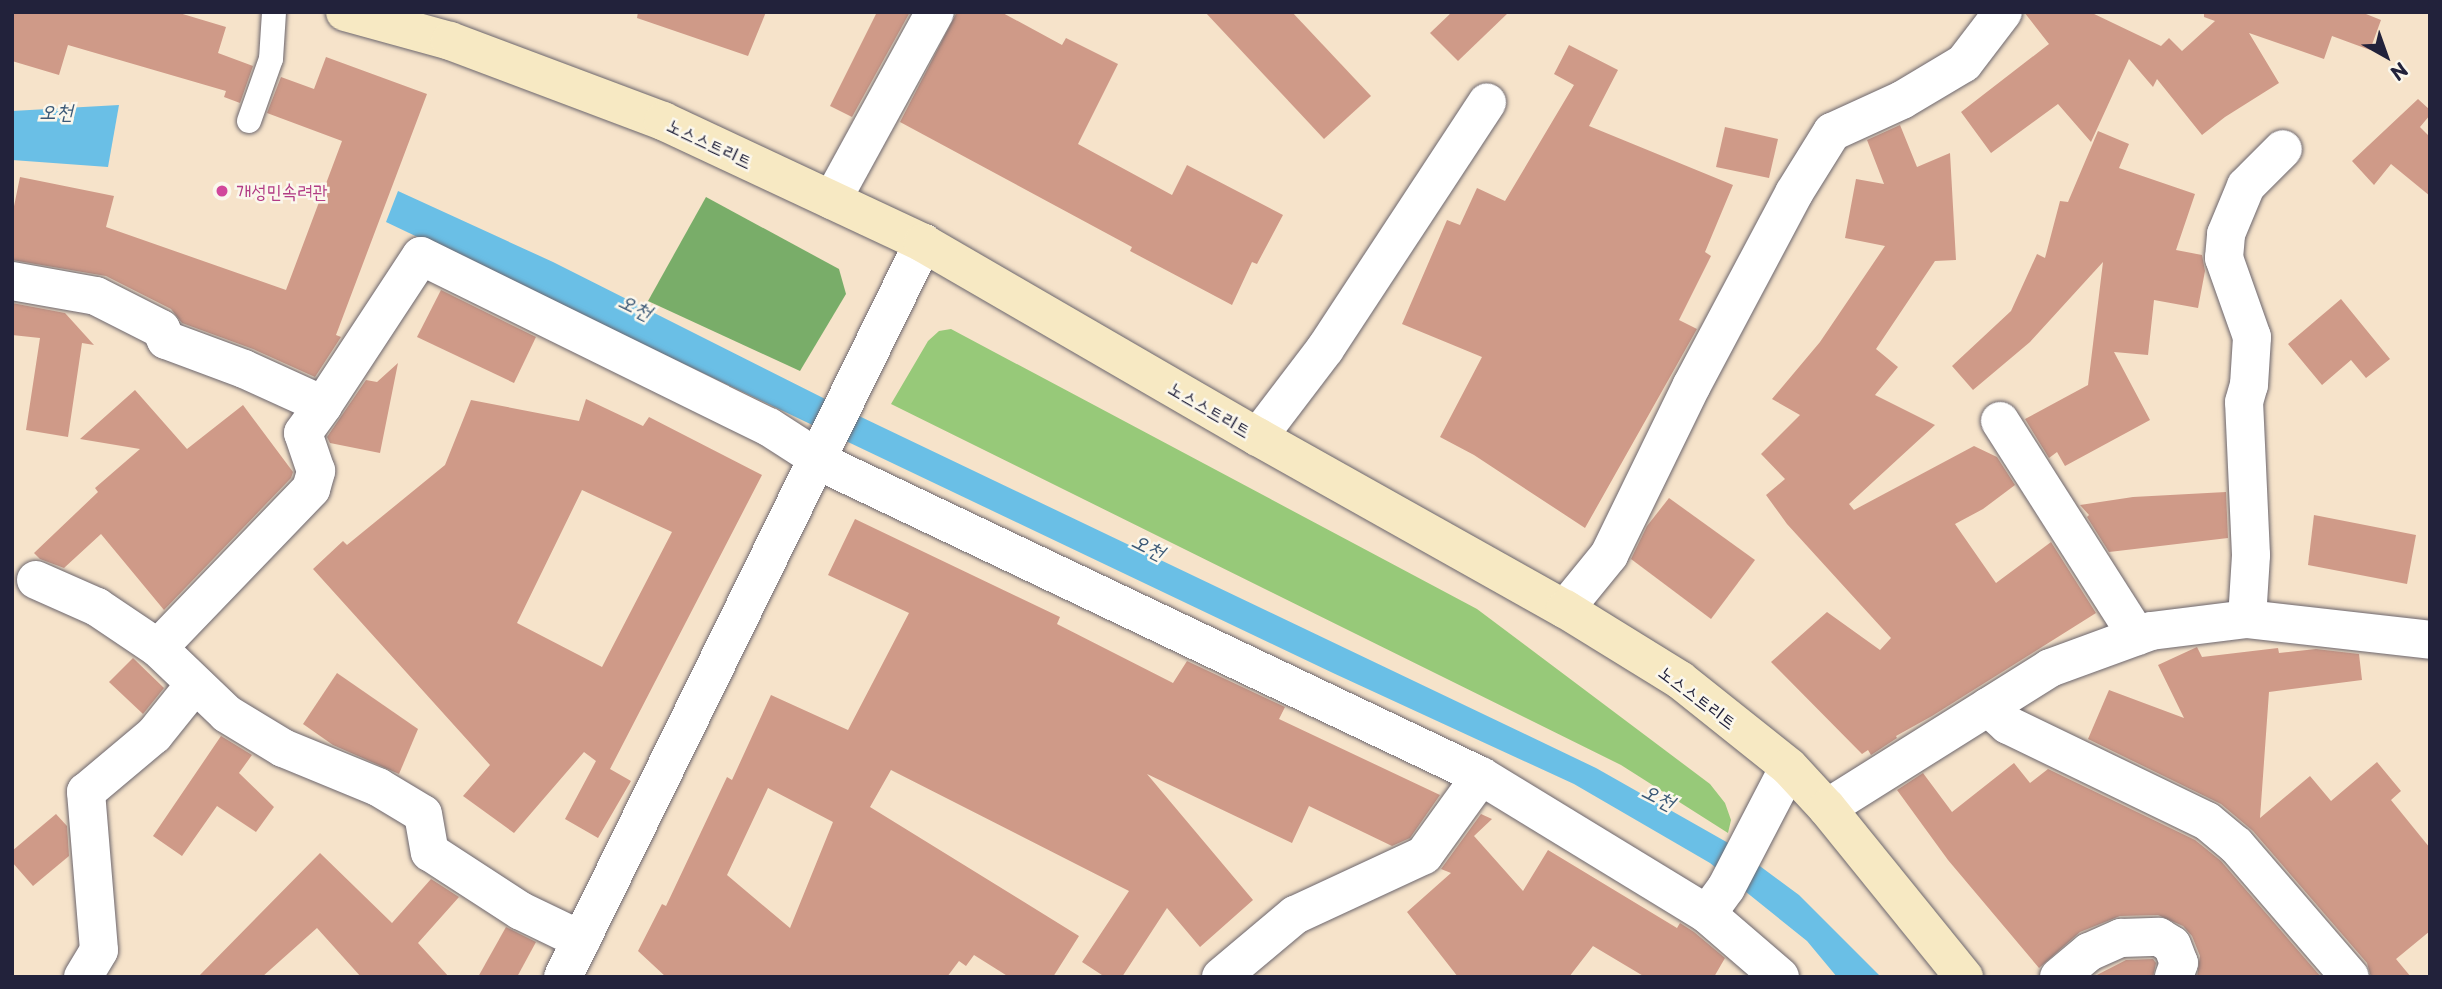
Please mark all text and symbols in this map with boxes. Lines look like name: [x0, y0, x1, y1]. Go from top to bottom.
north arrow: [2351, 21, 2421, 91]
text: N: [2385, 57, 2414, 88]
water label: 오천: [39, 97, 73, 123]
street label: 노스스트리트: [664, 113, 756, 173]
place label: 개성민속려관: [236, 180, 328, 202]
marker: 개성민속려관: [214, 183, 230, 199]
water label: 오천: [615, 286, 657, 324]
street label: 노스스트리트: [1165, 376, 1255, 442]
water label: 오천: [1128, 526, 1170, 564]
street label: 노스스트리트: [1655, 660, 1741, 734]
water label: 오천: [1638, 776, 1680, 814]

